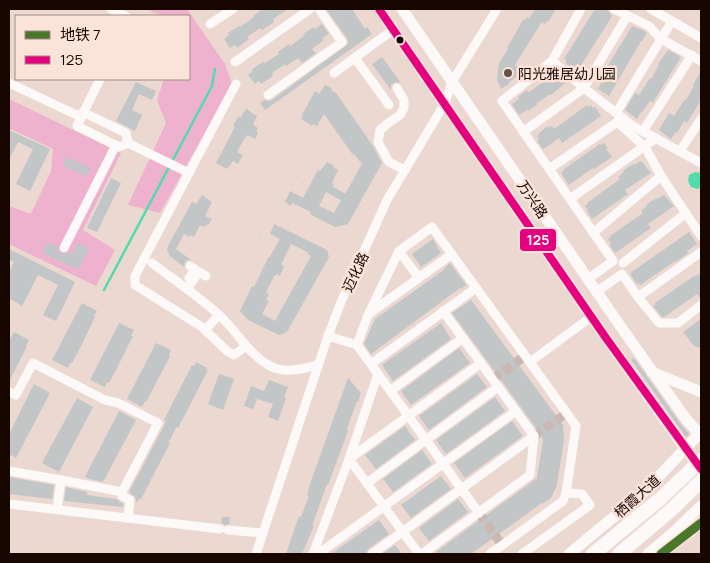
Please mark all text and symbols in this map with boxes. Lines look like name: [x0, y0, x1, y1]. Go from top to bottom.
legend: [15, 15, 190, 80]
text: 地铁 7: [60, 24, 101, 45]
unlabelled marker: [395, 35, 405, 45]
text: 125: [60, 49, 83, 70]
place label: 阳光雅居幼儿园: [518, 64, 616, 83]
marker: 阳光雅居幼儿园: [502, 67, 514, 79]
street label: 万兴路: [513, 176, 553, 222]
line badge: 125: [519, 228, 557, 252]
text: 125: [527, 230, 549, 249]
street label: 迈化路: [338, 249, 372, 295]
street label: 栖霞大道: [610, 470, 664, 522]

